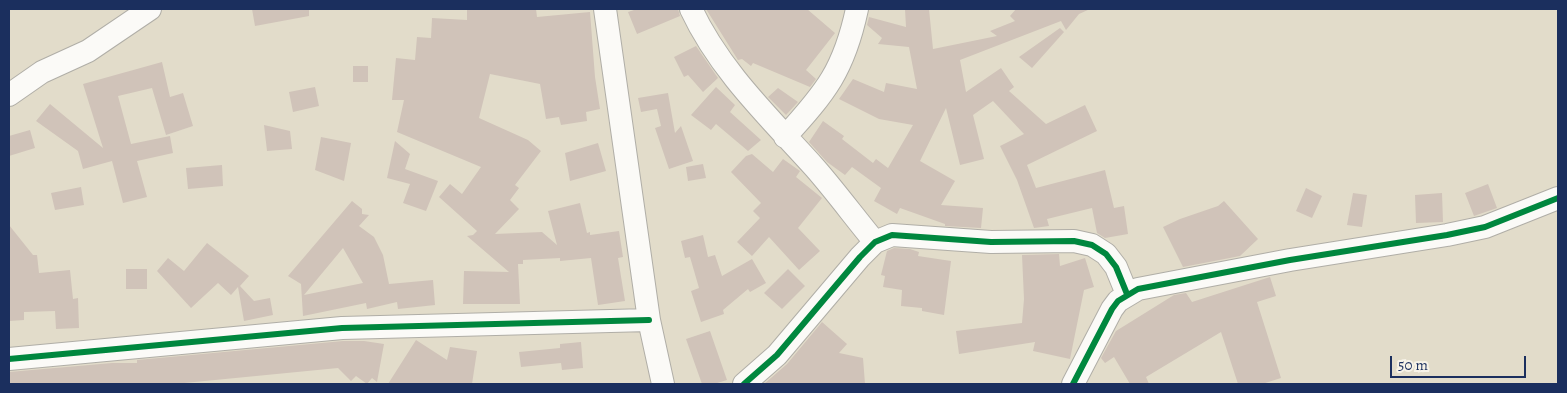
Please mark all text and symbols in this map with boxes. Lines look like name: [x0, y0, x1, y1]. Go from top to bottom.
scale bar: [1392, 346, 1528, 378]
text: 50 m: [1398, 355, 1428, 375]

